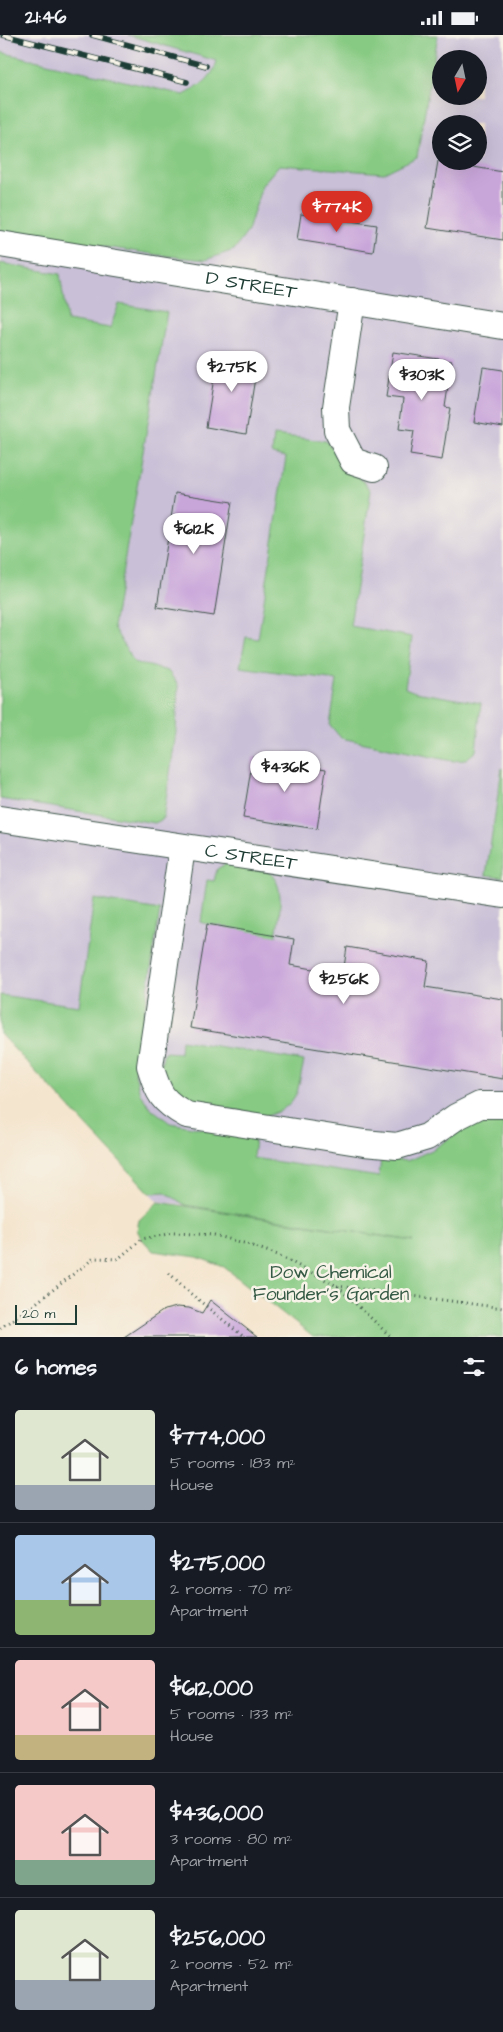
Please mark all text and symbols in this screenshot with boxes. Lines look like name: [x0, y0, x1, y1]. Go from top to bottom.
text: 21:46: [25, 4, 66, 31]
north arrow: [432, 50, 488, 105]
map controls: [432, 50, 487, 170]
button: layers: [432, 115, 487, 170]
pin: $774K: [302, 191, 372, 233]
text: $774K: [312, 196, 362, 218]
street label: D STREET: [204, 264, 299, 306]
pin: $275K: [197, 351, 267, 393]
text: $275K: [208, 356, 256, 378]
pin: $303K: [387, 359, 457, 401]
text: $303K: [400, 364, 444, 386]
pin: $612K: [159, 513, 229, 555]
text: $612K: [174, 518, 214, 540]
pin: $436K: [250, 751, 320, 793]
text: $436K: [261, 756, 309, 778]
street label: C STREET: [203, 837, 299, 877]
pin: $256K: [309, 963, 379, 1005]
text: $256K: [319, 968, 369, 990]
park label: Dow Chemical Founder's Garden: [253, 1259, 409, 1308]
scale bar: [15, 1302, 78, 1325]
text: 20 m: [22, 1304, 55, 1324]
text: 6 homes: [15, 1353, 97, 1382]
icon: filters: [460, 1353, 488, 1381]
text: $774,000: [170, 1423, 265, 1452]
icon: home: [55, 1430, 115, 1490]
text: 5 rooms · 183 m²: [170, 1452, 296, 1474]
text: House: [170, 1474, 214, 1496]
text: $275,000: [170, 1549, 265, 1578]
icon: home: [55, 1555, 115, 1615]
text: 2 rooms · 70 m²: [170, 1578, 293, 1600]
text: Apartment: [170, 1600, 248, 1622]
text: $612,000: [170, 1674, 253, 1703]
icon: home: [55, 1680, 115, 1740]
text: 5 rooms · 133 m²: [170, 1703, 293, 1725]
text: House: [170, 1725, 214, 1747]
text: $436,000: [170, 1799, 263, 1828]
icon: home: [55, 1805, 115, 1865]
text: 3 rooms · 80 m²: [170, 1828, 292, 1850]
text: Apartment: [170, 1850, 248, 1872]
text: $256,000: [170, 1924, 265, 1953]
icon: home: [55, 1930, 115, 1990]
text: 2 rooms · 52 m²: [170, 1953, 293, 1975]
text: Apartment: [170, 1975, 248, 1997]

